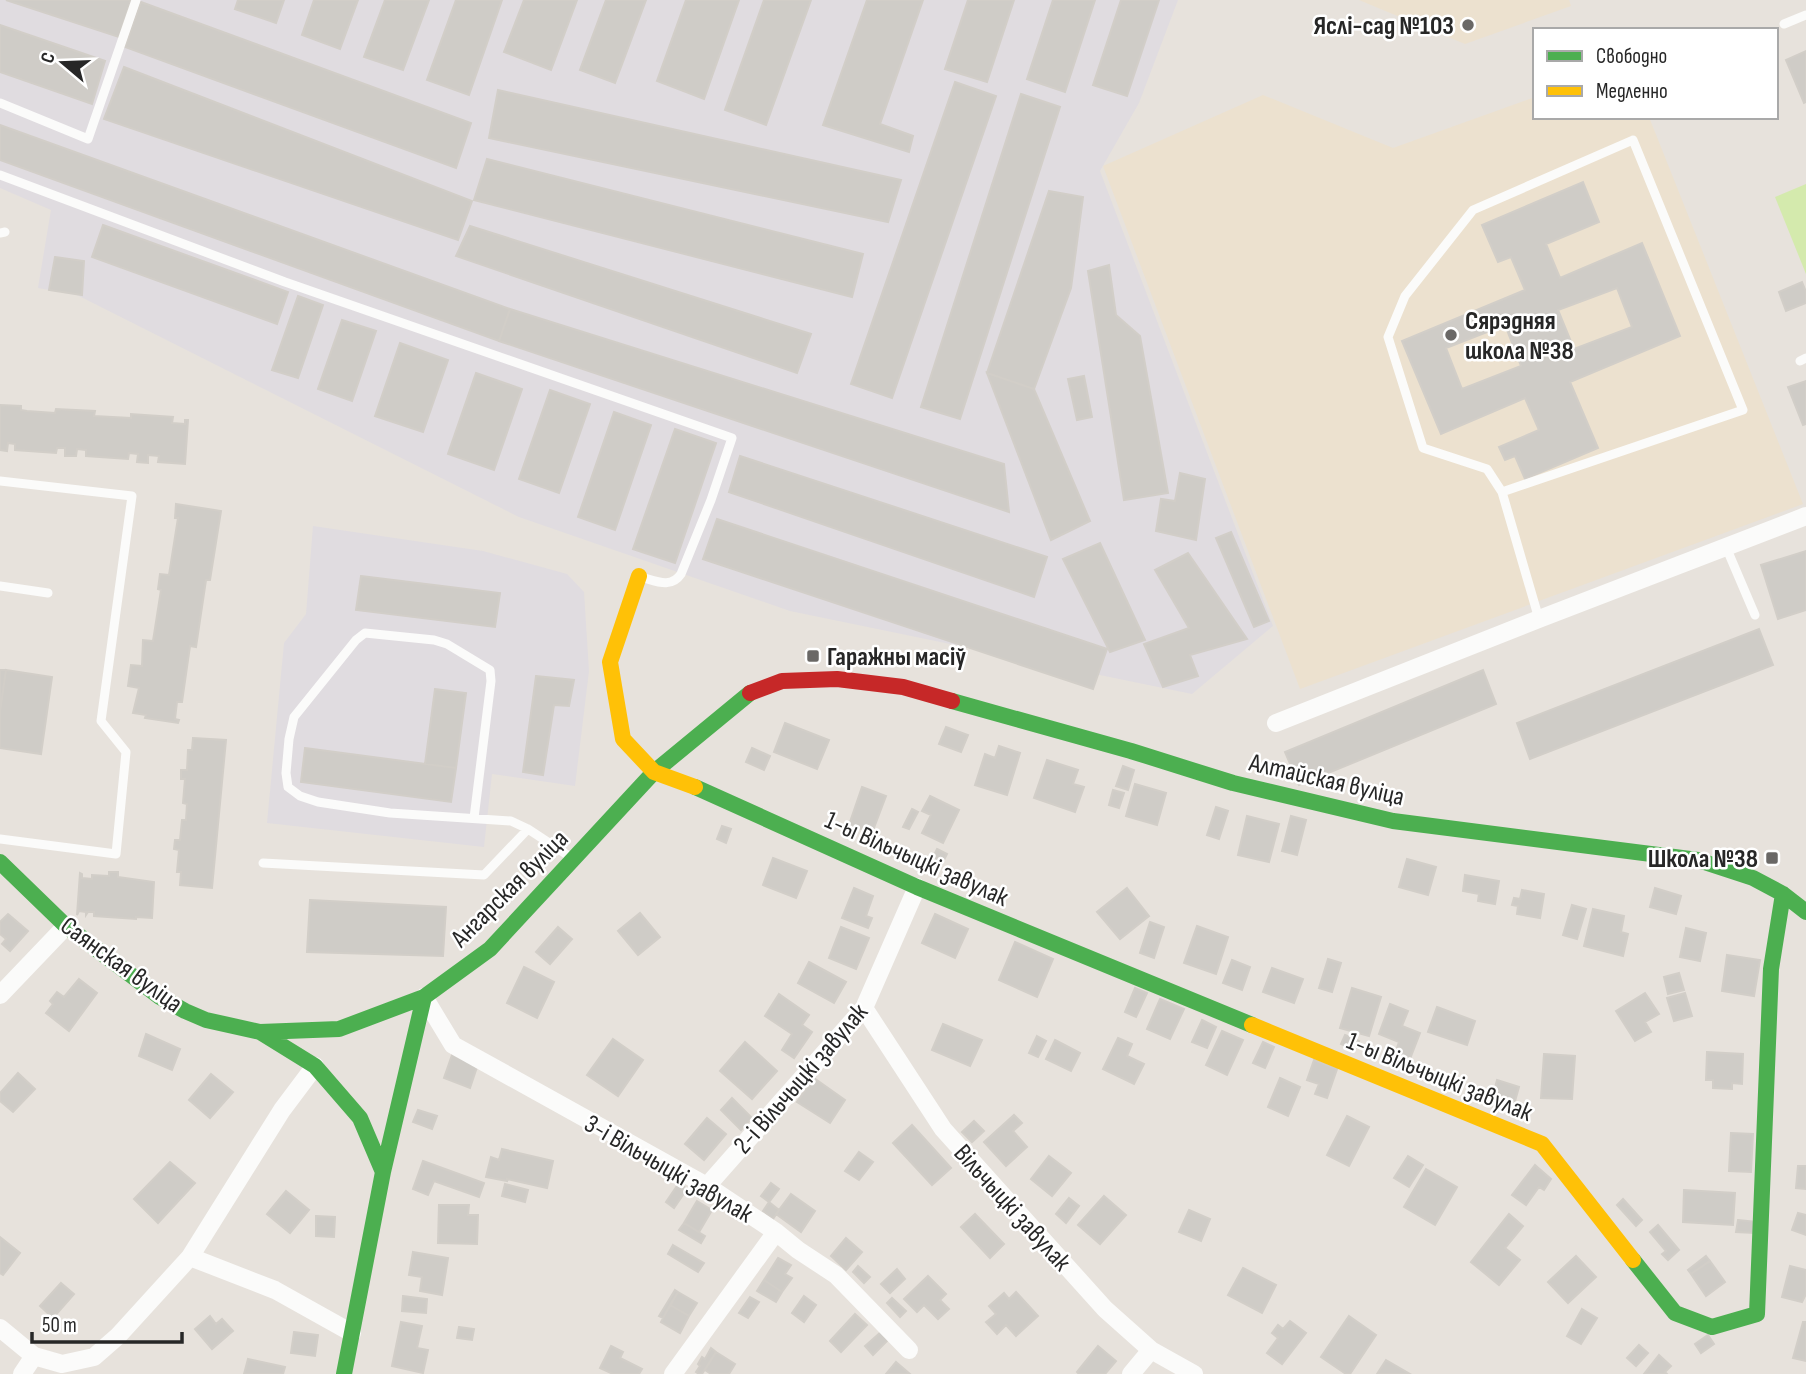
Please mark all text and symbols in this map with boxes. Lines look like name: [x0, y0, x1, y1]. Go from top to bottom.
place label: Яслі-сад №103: [1313, 11, 1454, 42]
marker: Яслі-сад №103: [1460, 17, 1476, 33]
north arrow: [28, 28, 98, 98]
legend: [1533, 28, 1778, 119]
text: Свободно: [1596, 44, 1667, 69]
text: С: [36, 49, 61, 66]
text: Медленно: [1596, 79, 1668, 104]
place label: Сярэдняя школа №38: [1465, 306, 1574, 367]
marker: Сярэдняя школа №38: [1443, 327, 1459, 343]
place label: Гаражны масіў: [827, 642, 966, 673]
marker: Гаражны масіў: [805, 648, 821, 664]
street label: Алтайская вуліца: [1245, 747, 1407, 813]
street label: 1-ы Вільчыцкі завулак: [820, 805, 1013, 914]
street label: Ангарская вуліца: [444, 824, 575, 955]
place label: Школа №38: [1648, 844, 1758, 875]
marker: Школа №38: [1764, 850, 1780, 866]
street label: Саянская вуліца: [54, 911, 188, 1020]
street label: 2-і Вільчыцкі завулак: [727, 997, 875, 1160]
street label: 1-ы Вільчыцкі завулак: [1342, 1026, 1537, 1129]
street label: 3-і Вільчыцкі завулак: [579, 1109, 758, 1230]
street label: Вільчыцкі завулак: [947, 1138, 1077, 1278]
scale bar: [32, 1300, 182, 1344]
text: 50 m: [42, 1313, 77, 1338]

